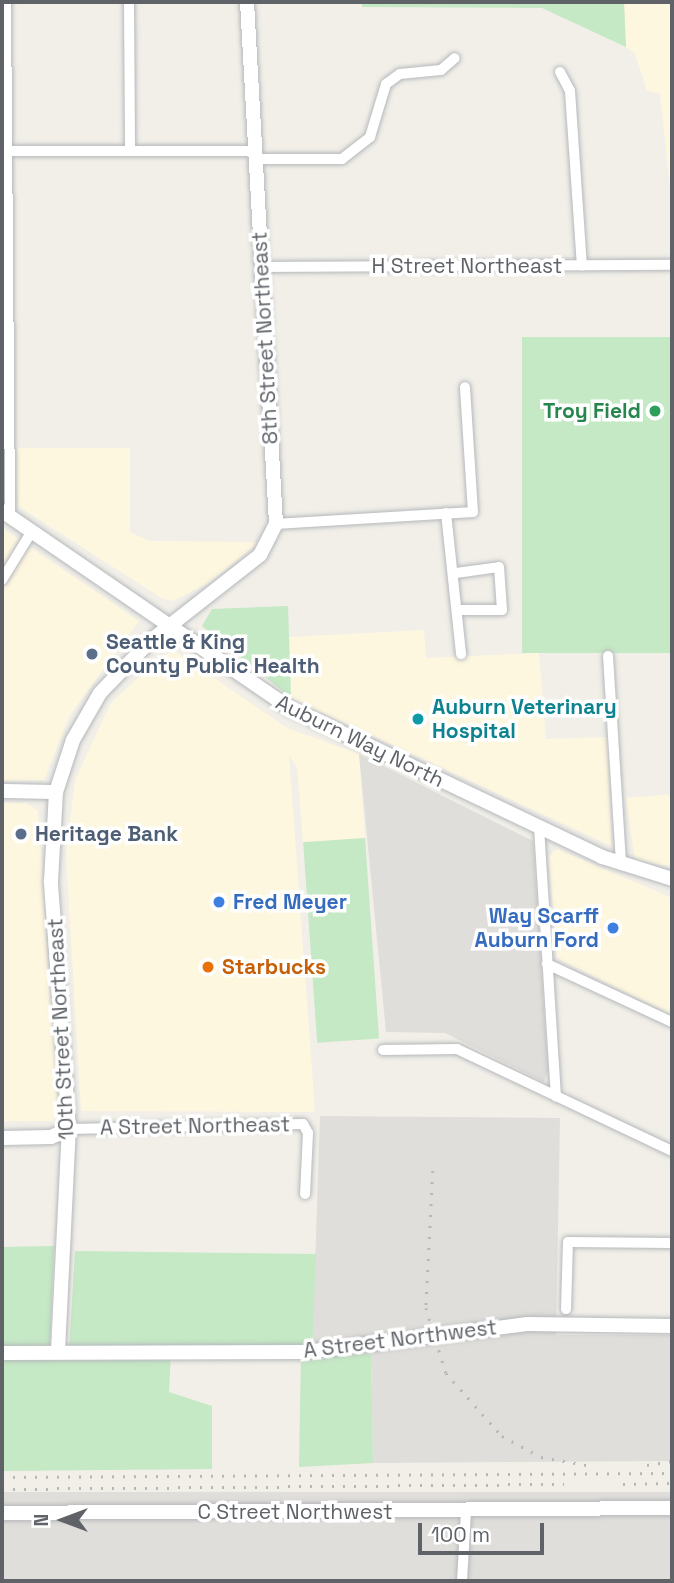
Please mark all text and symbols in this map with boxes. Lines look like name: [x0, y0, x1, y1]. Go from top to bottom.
street label: 8th Street Northeast: [247, 231, 283, 445]
street label: H Street Northeast: [371, 253, 563, 279]
place label: Troy Field: [543, 398, 641, 424]
marker: Troy Field: [647, 403, 663, 419]
place label: Seattle & King County Public Health: [106, 629, 320, 679]
marker: Seattle & King County Public Health: [84, 646, 100, 662]
street label: Auburn Way North: [272, 689, 448, 793]
place label: Auburn Veterinary Hospital: [432, 694, 617, 744]
marker: Auburn Veterinary Hospital: [410, 711, 426, 727]
place label: Heritage Bank: [35, 821, 178, 847]
marker: Heritage Bank: [13, 826, 29, 842]
place label: Fred Meyer: [233, 889, 347, 915]
marker: Fred Meyer: [211, 894, 227, 910]
place label: Way Scarff Auburn Ford: [475, 903, 599, 953]
street label: 10th Street Northeast: [43, 917, 79, 1141]
marker: Way Scarff Auburn Ford: [605, 920, 621, 936]
place label: Starbucks: [222, 954, 326, 980]
marker: Starbucks: [200, 959, 216, 975]
street label: A Street Northeast: [100, 1112, 290, 1140]
street label: A Street Northwest: [302, 1315, 498, 1363]
north arrow: [28, 1485, 98, 1555]
street label: C Street Northwest: [197, 1499, 393, 1525]
scale bar: [422, 1510, 548, 1554]
text: N: [29, 1514, 54, 1526]
text: 100 m: [431, 1521, 490, 1548]

